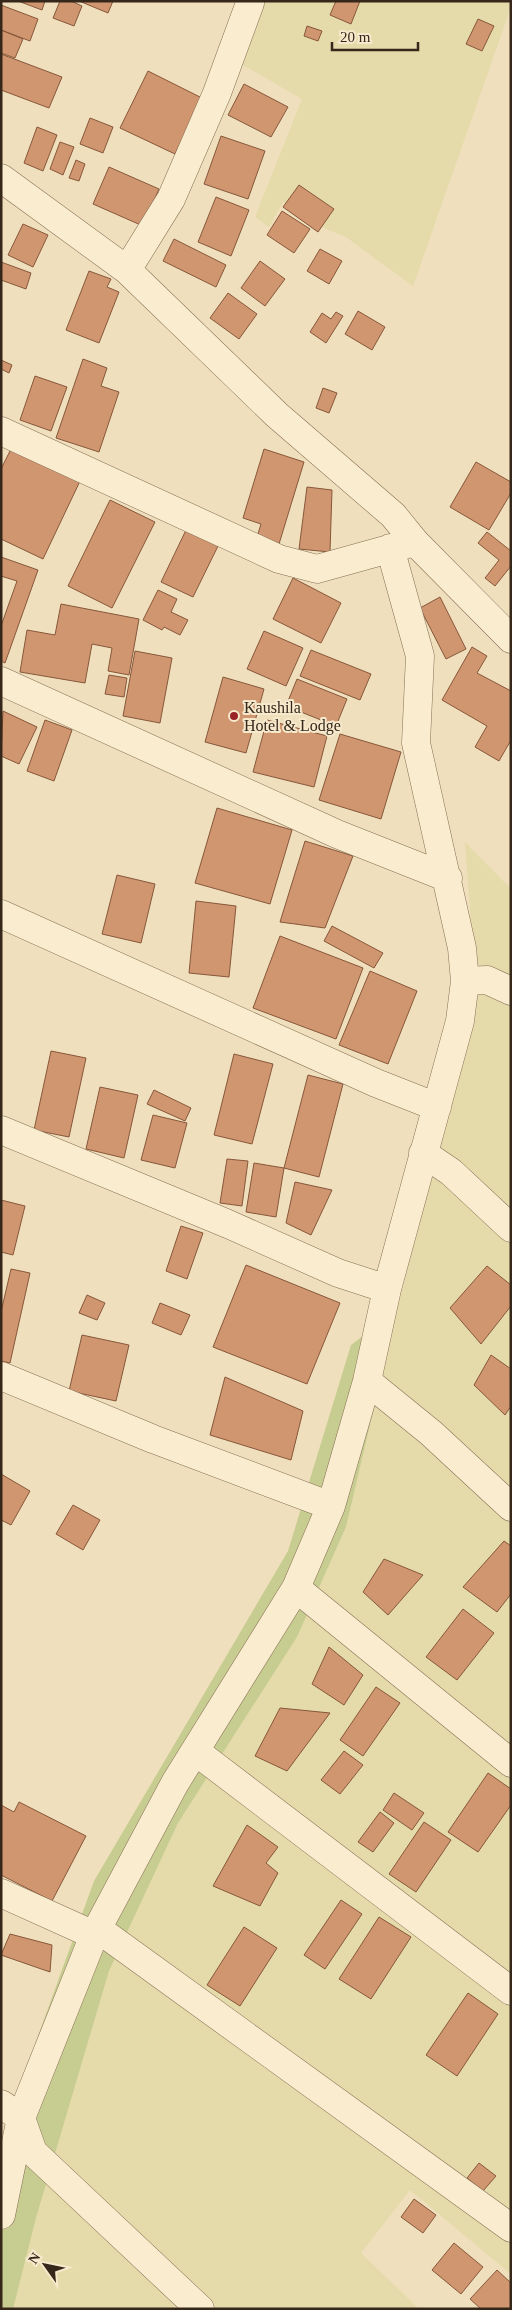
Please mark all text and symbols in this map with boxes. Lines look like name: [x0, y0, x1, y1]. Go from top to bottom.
scale bar: [332, 20, 418, 52]
text: 20 m: [340, 29, 371, 45]
place label: Kaushila Hotel & Lodge: [244, 699, 341, 735]
marker: Kaushila Hotel & Lodge: [228, 710, 240, 722]
north arrow: [20, 2240, 70, 2290]
text: N: [25, 2250, 44, 2267]

